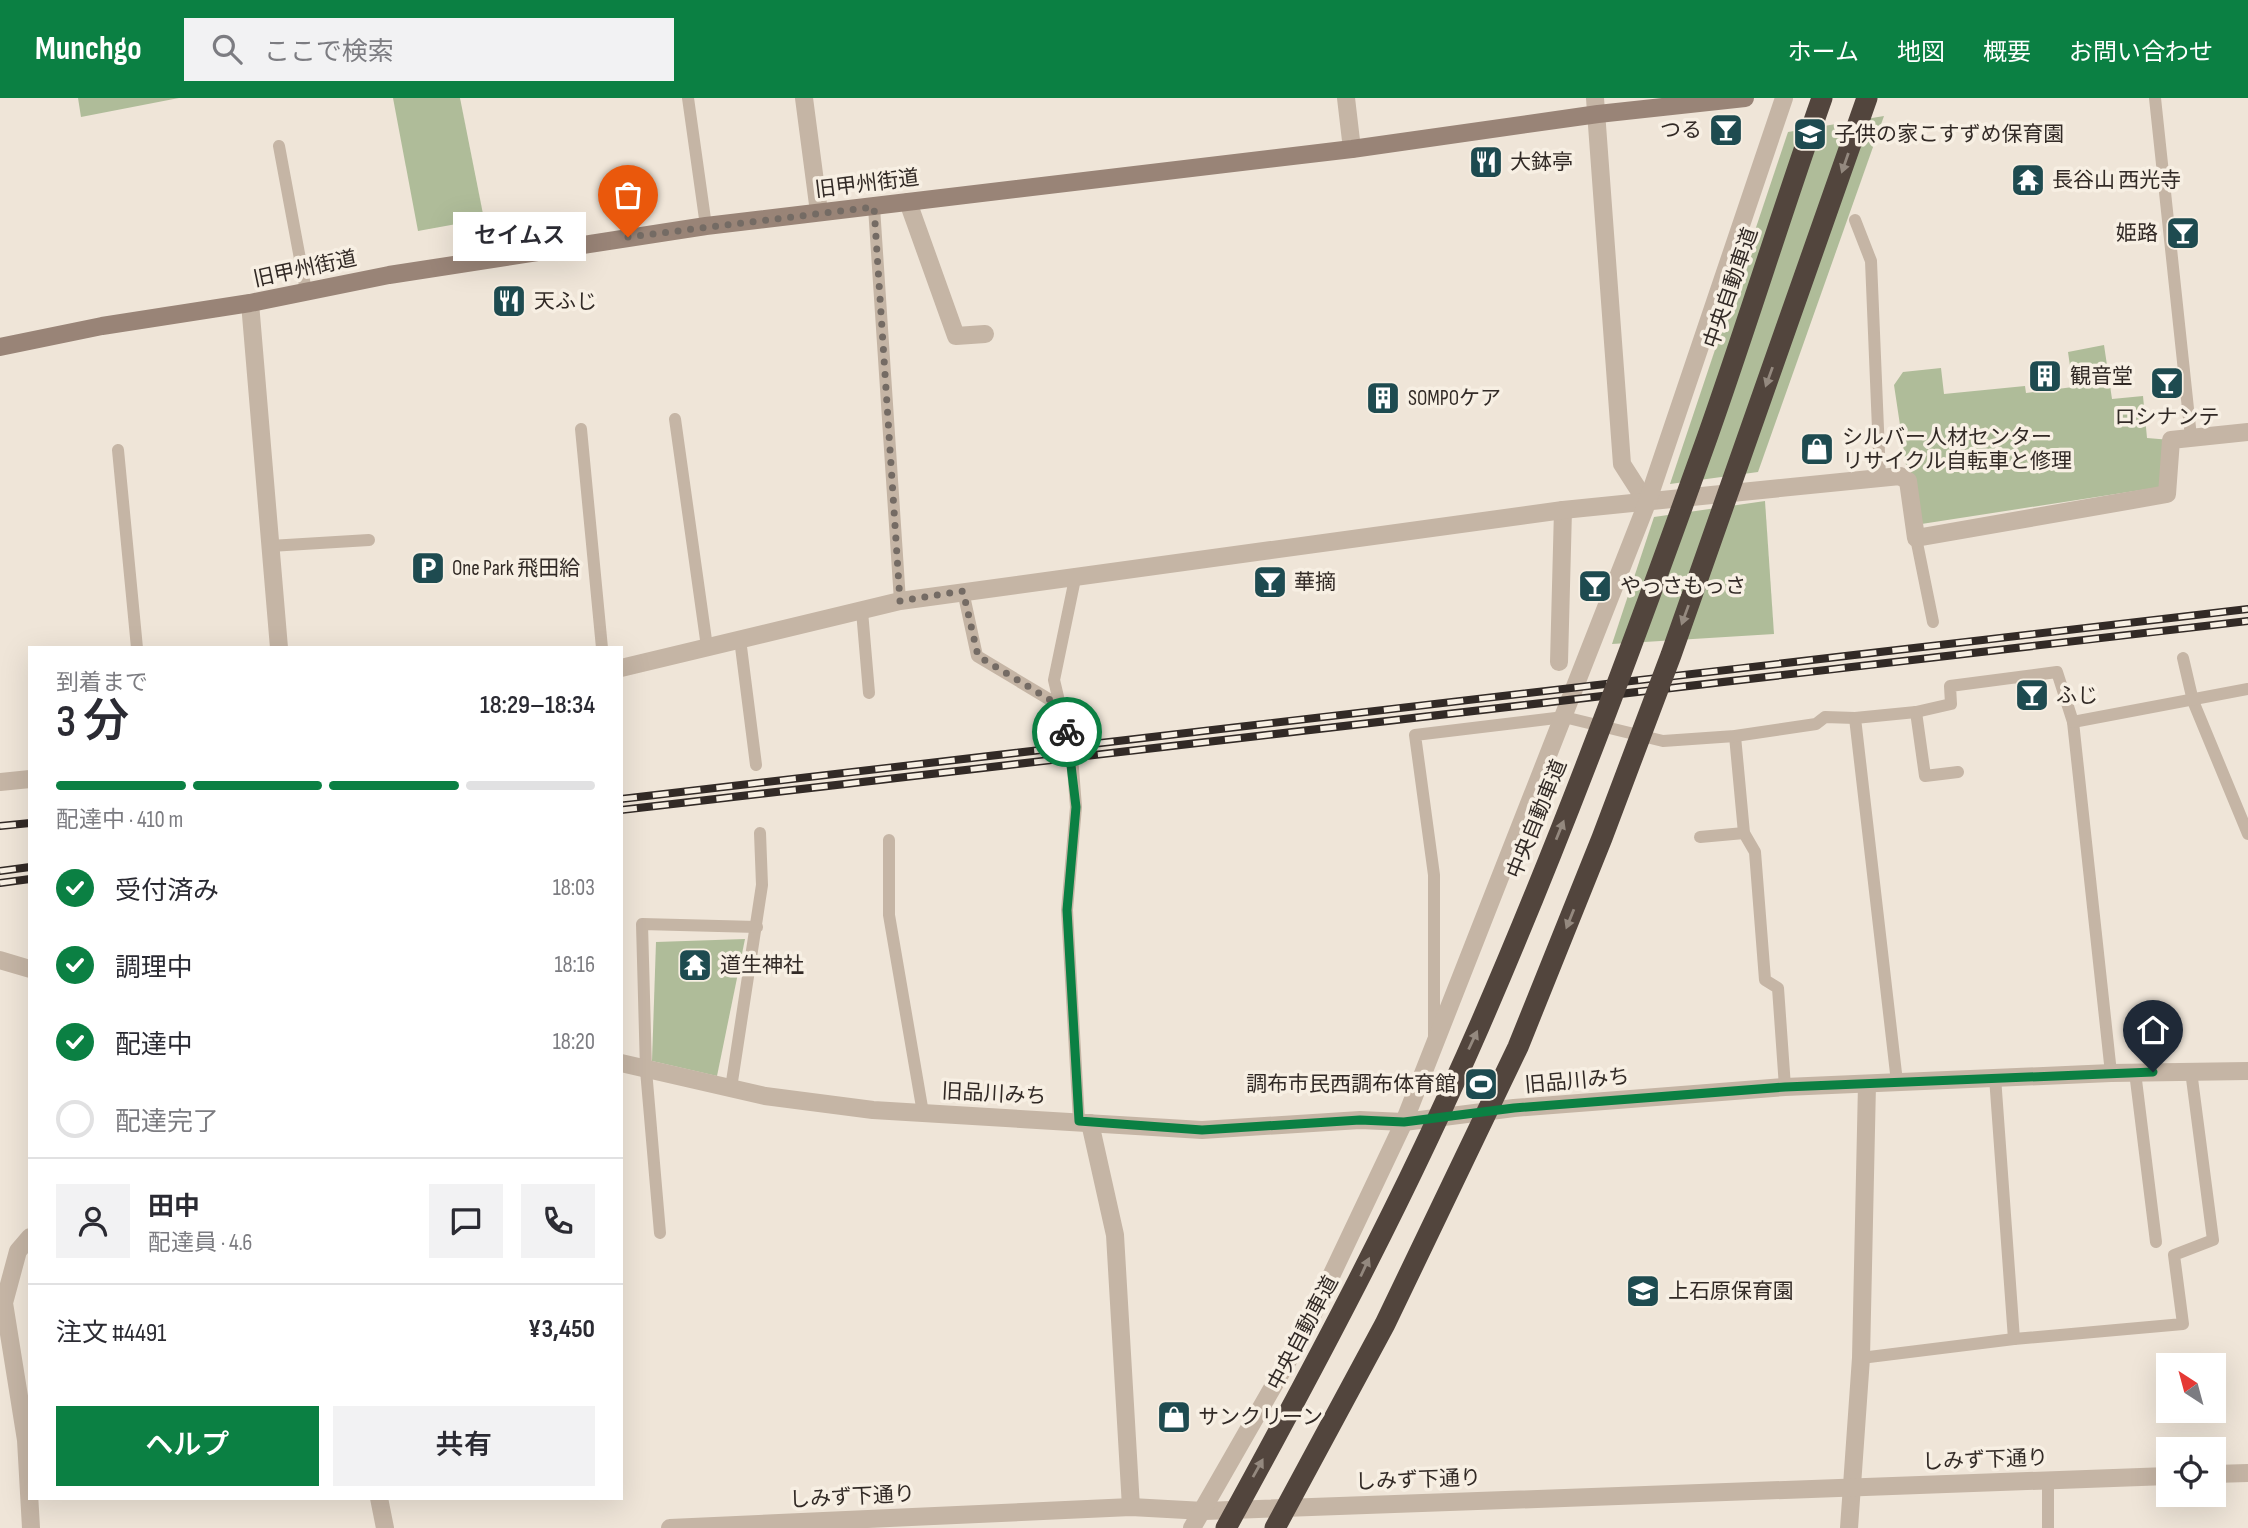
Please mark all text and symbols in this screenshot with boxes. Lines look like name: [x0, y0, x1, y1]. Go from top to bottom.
search box: [184, 18, 674, 81]
text: Munchgo: [35, 29, 142, 69]
icon: search: [208, 30, 246, 68]
text: ここで検索: [264, 37, 394, 68]
text: ホーム: [1788, 38, 1859, 67]
text: 地図: [1897, 38, 1945, 67]
text: 概要: [1983, 38, 2031, 67]
text: お問い合わせ: [2069, 38, 2213, 67]
bar icon: つる: [1707, 111, 1745, 149]
school or university icon: 子供の家こすずめ保育園: [1791, 115, 1829, 153]
place label: つる: [1660, 118, 1702, 143]
place label: 子供の家こすずめ保育園: [1834, 122, 2065, 147]
restaurant icon: 大鉢亭: [1467, 143, 1505, 181]
place label: 大鉢亭: [1510, 150, 1573, 175]
one-way arrow: [1839, 152, 1850, 173]
temple icon: 長谷山 西光寺: [2009, 161, 2047, 199]
pin: [598, 165, 658, 237]
street label: 旧甲州街道: [813, 165, 921, 203]
place label: 長谷山 西光寺: [2052, 168, 2181, 193]
icon: bag: [609, 176, 647, 214]
callout: セイムス: [453, 212, 586, 262]
bar icon: 姫路: [2164, 214, 2202, 252]
place label: 姫路: [2116, 221, 2158, 246]
text: セイムス: [474, 222, 565, 250]
street label: 中央自動車道: [1699, 224, 1763, 352]
street label: 旧甲州街道: [251, 246, 359, 292]
restaurant icon: 天ふじ: [490, 282, 528, 320]
place label: 天ふじ: [534, 289, 597, 314]
building icon: 観音堂: [2026, 357, 2064, 395]
place label: 観音堂: [2070, 364, 2133, 389]
bar icon: ロシナンテ: [2148, 364, 2186, 402]
one-way arrow: [1763, 367, 1774, 388]
building icon: SOMPOケア: [1364, 379, 1402, 417]
place label: SOMPOケア: [1408, 386, 1501, 411]
place label: ロシナンテ: [2115, 405, 2220, 430]
place label: シルバー人材センター リサイクル自転車と修理: [1842, 425, 2072, 474]
shop icon: シルバー人材センター リサイクル自転車と修理: [1798, 430, 1836, 468]
parking icon: One Park 飛田給: [409, 549, 447, 587]
place label: One Park 飛田給: [452, 556, 580, 581]
bar icon: 華摘: [1251, 563, 1289, 601]
bar icon: やっさもっさ: [1576, 567, 1614, 605]
place label: 華摘: [1294, 570, 1336, 595]
place label: やっさもっさ: [1620, 574, 1746, 599]
one-way arrow: [1679, 604, 1690, 625]
text: 到着まで: [56, 669, 148, 697]
bar icon: ふじ: [2013, 676, 2051, 714]
place label: ふじ: [2056, 683, 2098, 708]
text: 18:29–18:34: [480, 690, 595, 721]
text: 3 分: [56, 695, 129, 750]
courier: [1032, 697, 1102, 767]
icon: bike: [1048, 713, 1086, 751]
street label: 中央自動車道: [1502, 756, 1572, 882]
text: 配達中 · 410 m: [56, 806, 183, 834]
one-way arrow: [1555, 819, 1566, 840]
icon: check: [56, 869, 94, 907]
text: 18:03: [553, 874, 595, 902]
text: 受付済み: [115, 876, 219, 907]
one-way arrow: [1564, 909, 1576, 929]
icon: check: [56, 946, 94, 984]
temple icon: 道生神社: [676, 946, 714, 984]
text: 18:16: [554, 951, 595, 979]
text: 調理中: [115, 953, 193, 984]
place label: 道生神社: [720, 953, 804, 978]
pin: [2123, 1000, 2183, 1072]
icon: home: [2134, 1011, 2172, 1049]
icon: check: [56, 1023, 94, 1061]
text: 18:20: [553, 1028, 595, 1056]
one-way arrow: [1468, 1029, 1479, 1050]
text: 配達中: [115, 1030, 193, 1061]
street label: 旧品川みち: [1524, 1064, 1630, 1098]
sports icon: 調布市民西調布体育館: [1462, 1065, 1500, 1103]
place label: 調布市民西調布体育館: [1246, 1072, 1456, 1097]
street label: 旧品川みち: [941, 1079, 1047, 1109]
text: 配達完了: [115, 1107, 219, 1138]
button: person: [56, 1184, 130, 1258]
button: chat: [429, 1184, 503, 1258]
button: phone: [521, 1184, 595, 1258]
text: 田中: [148, 1192, 200, 1223]
text: 配達員 · 4.6: [148, 1229, 252, 1257]
one-way arrow: [1359, 1257, 1371, 1277]
street label: 中央自動車道: [1262, 1272, 1344, 1394]
school or university icon: 上石原保育園: [1624, 1272, 1662, 1310]
place label: 上石原保育園: [1668, 1279, 1794, 1304]
text: ¥3,450: [528, 1314, 595, 1345]
text: 注文 #4491: [56, 1318, 166, 1349]
north arrow: [2156, 1353, 2226, 1423]
map controls: [2156, 1353, 2226, 1507]
shop icon: サンクリーン: [1155, 1398, 1193, 1436]
place label: サンクリーン: [1198, 1405, 1323, 1430]
button: ヘルプ: [56, 1406, 319, 1486]
button: 共有: [333, 1406, 595, 1486]
button: locate: [2156, 1437, 2226, 1507]
street label: しみず下通り: [1922, 1445, 2048, 1475]
one-way arrow: [1252, 1458, 1264, 1478]
street label: しみず下通り: [1355, 1465, 1481, 1495]
street label: しみず下通り: [788, 1481, 916, 1513]

